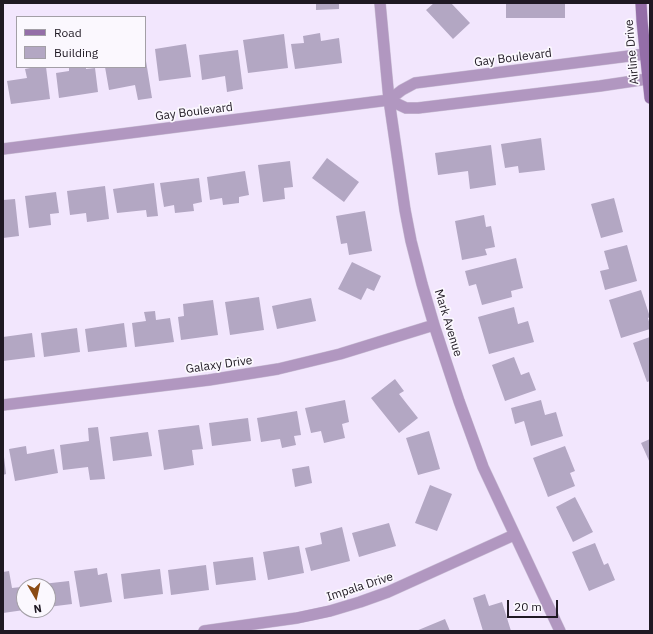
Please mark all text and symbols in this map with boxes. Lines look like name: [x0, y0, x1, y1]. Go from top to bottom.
legend: [16, 16, 146, 68]
street label: Airline Drive: [622, 19, 642, 85]
text: Road: [54, 25, 82, 40]
text: Building: [54, 45, 98, 60]
street label: Gay Boulevard: [473, 46, 553, 70]
street label: Gay Boulevard: [154, 100, 234, 124]
street label: Mark Avenue: [431, 288, 465, 358]
street label: Galaxy Drive: [185, 353, 253, 377]
street label: Impala Drive: [325, 569, 395, 605]
north arrow: [16, 578, 56, 618]
scale bar: [509, 592, 560, 618]
text: 20 m: [514, 599, 542, 614]
text: N: [33, 601, 43, 616]

